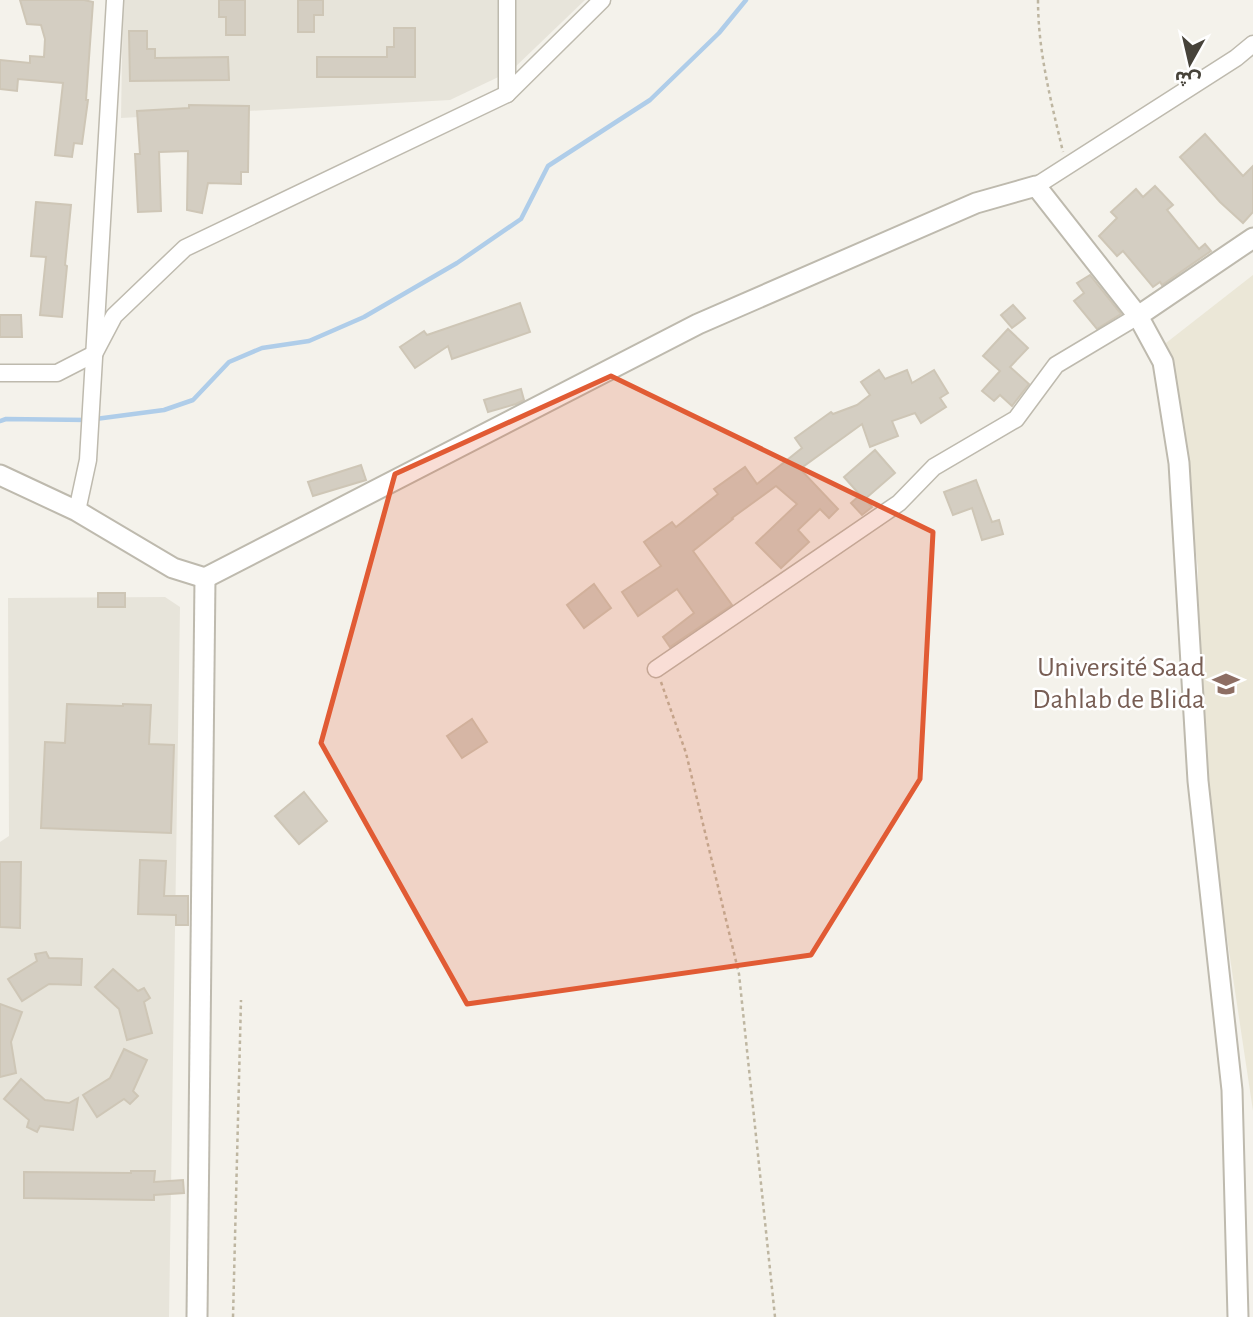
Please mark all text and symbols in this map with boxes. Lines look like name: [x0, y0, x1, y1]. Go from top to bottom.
north arrow: [1155, 28, 1225, 98]
text: ش: [1174, 67, 1202, 90]
place label: Université Saad Dahlab de Blida: [1032, 654, 1205, 714]
school or university icon: Université Saad Dahlab de Blida: [1211, 669, 1241, 699]

